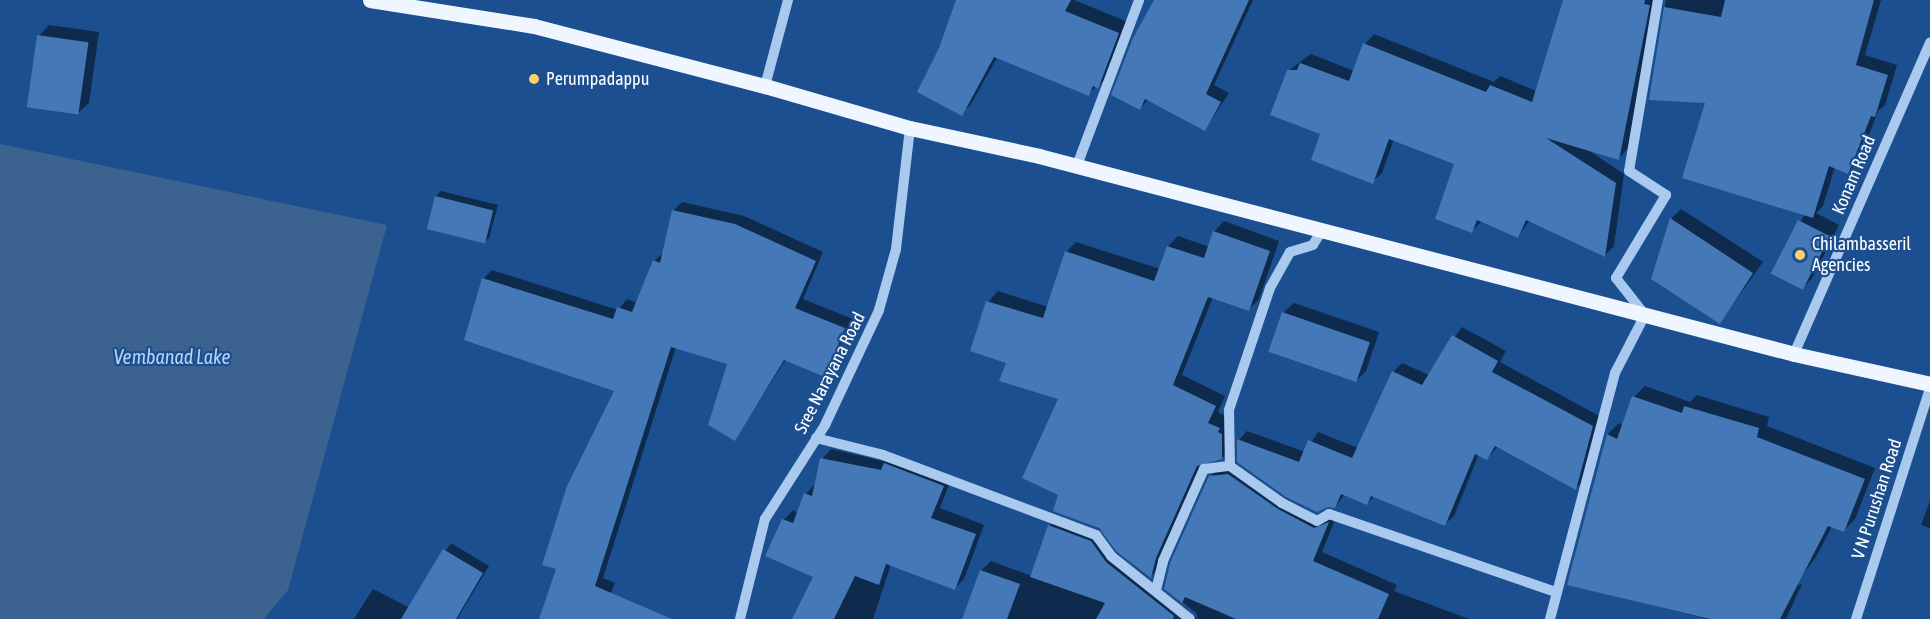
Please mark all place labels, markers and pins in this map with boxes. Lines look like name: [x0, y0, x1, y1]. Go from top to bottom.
place label: Perumpadappu: [546, 68, 649, 90]
marker: Perumpadappu: [527, 72, 541, 86]
place label: Chilambasseril Agencies: [1812, 234, 1911, 276]
marker: Chilambasseril Agencies: [1793, 248, 1807, 262]

